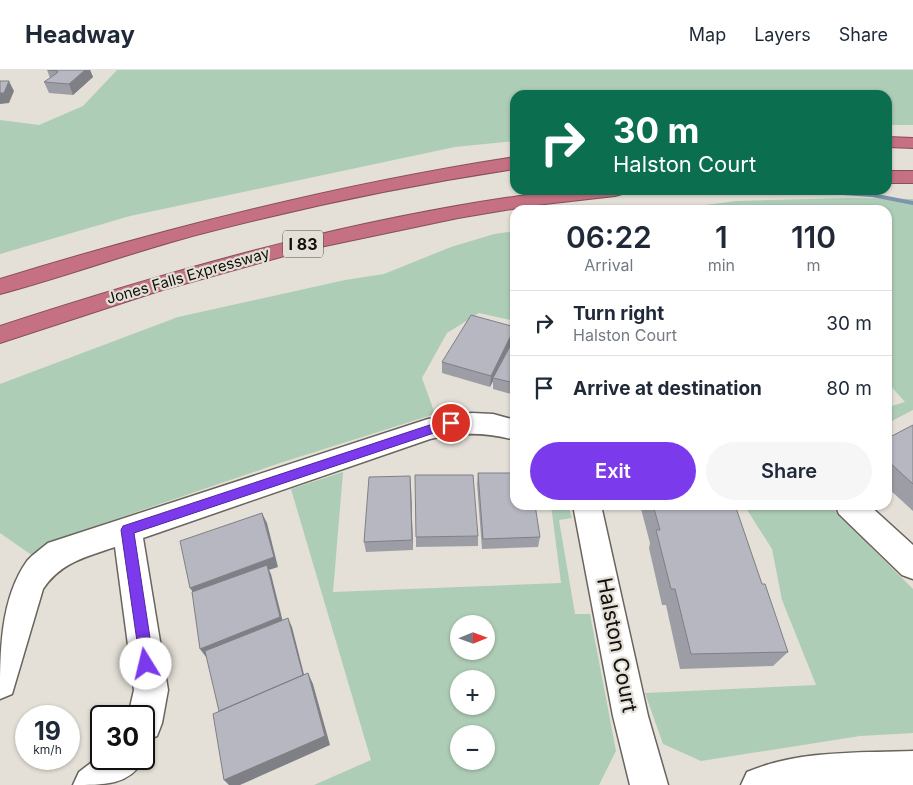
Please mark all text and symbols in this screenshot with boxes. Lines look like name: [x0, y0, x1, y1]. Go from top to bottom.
text: Headway: [25, 20, 135, 49]
text: Map: [689, 24, 726, 45]
text: Layers: [754, 24, 811, 45]
text: Share: [839, 24, 888, 45]
text: 30 m: [613, 109, 699, 151]
icon: right: [530, 110, 595, 175]
text: Halston Court: [613, 151, 756, 177]
text: 06:22: [566, 219, 652, 255]
text: 1: [715, 219, 728, 255]
text: 110: [791, 219, 836, 255]
road number: I 83: [283, 230, 323, 258]
street label: Jones Falls Expressway: [104, 243, 272, 308]
text: Arrival: [584, 255, 633, 275]
text: min: [708, 255, 735, 275]
text: m: [806, 255, 821, 275]
text: Turn right: [573, 302, 664, 325]
icon: right: [530, 309, 558, 337]
text: 30 m: [826, 312, 872, 335]
text: Halston Court: [573, 325, 677, 345]
icon: arrive: [530, 374, 558, 402]
text: Arrive at destination: [573, 377, 762, 400]
text: 80 m: [826, 377, 872, 400]
pin: [430, 402, 472, 444]
icon: arrive: [437, 409, 465, 437]
button: Exit: [530, 442, 696, 500]
button: Share: [706, 442, 872, 500]
street label: Halston Court: [592, 575, 643, 714]
north arrow: [450, 615, 495, 660]
map controls: [450, 615, 495, 770]
position arrow: [119, 637, 171, 689]
button: +: [450, 670, 495, 715]
speed limit sign: 30: [90, 705, 155, 770]
text: 19: [34, 716, 61, 746]
button: −: [450, 725, 495, 770]
text: km/h: [33, 742, 62, 757]

